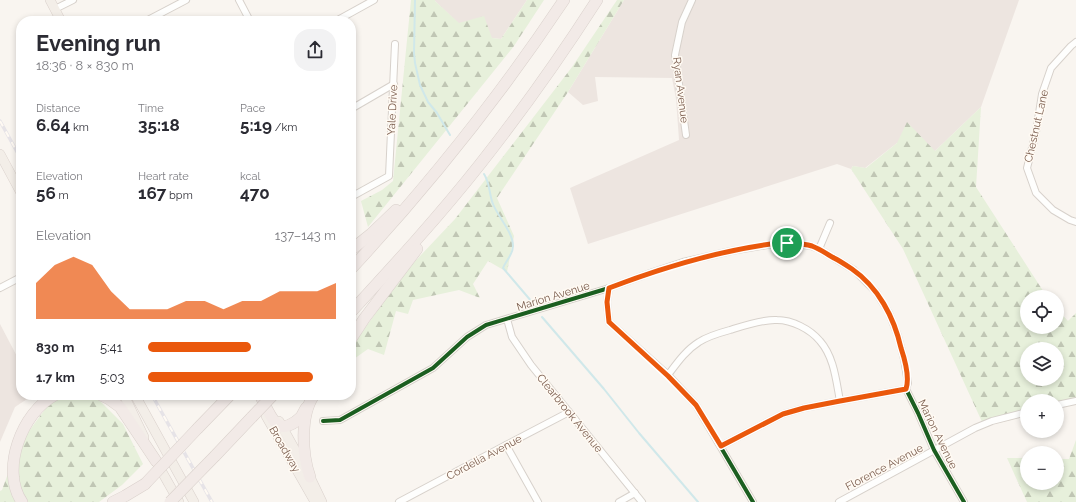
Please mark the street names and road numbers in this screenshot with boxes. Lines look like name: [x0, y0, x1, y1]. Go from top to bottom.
street label: Ryan Avenue: [670, 56, 691, 124]
street label: Yale Drive: [385, 84, 400, 136]
street label: Chestnut Lane: [1022, 88, 1051, 164]
street label: Marion Avenue: [515, 279, 592, 314]
street label: Clearbrook Avenue: [534, 371, 606, 456]
street label: Marion Avenue: [915, 397, 960, 472]
street label: Broadway: [266, 424, 303, 475]
street label: Cordelia Avenue: [444, 432, 525, 483]
street label: Florence Avenue: [843, 441, 926, 493]

